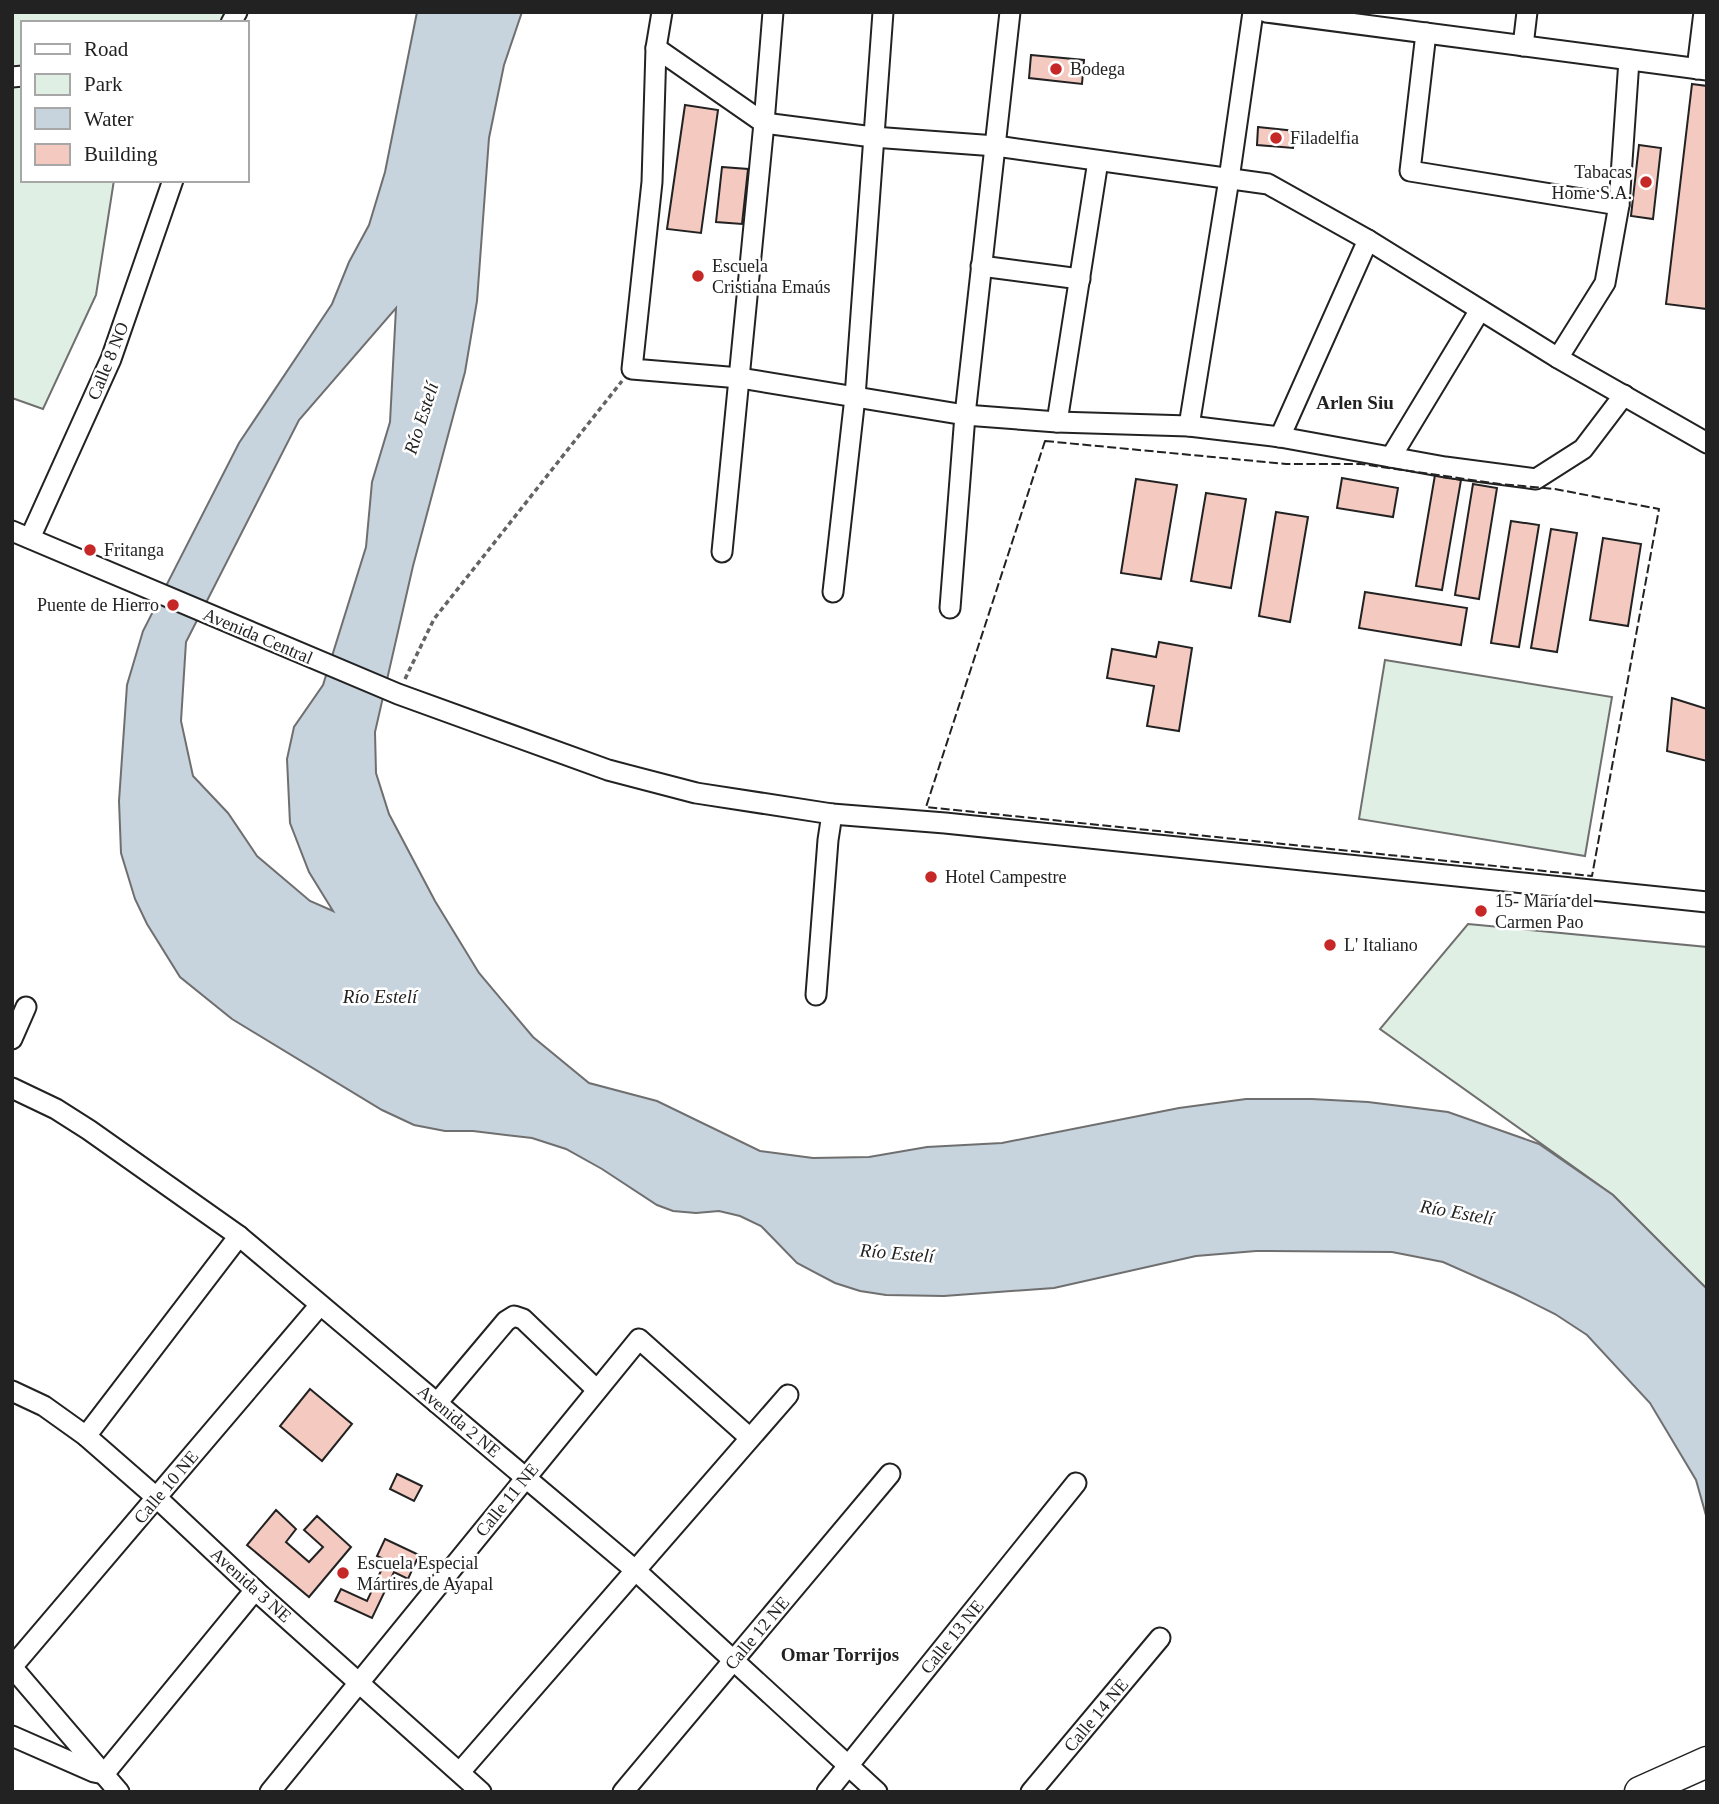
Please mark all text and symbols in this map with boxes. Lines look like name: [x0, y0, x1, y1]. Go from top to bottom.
legend: [21, 21, 248, 182]
text: Road: [84, 37, 129, 61]
place label: Bodega: [1070, 59, 1125, 79]
marker: Bodega: [1048, 61, 1064, 77]
text: Park: [84, 72, 123, 96]
text: Water: [84, 107, 134, 131]
place label: Filadelfia: [1290, 128, 1359, 148]
marker: Filadelfia: [1268, 130, 1284, 146]
text: Building: [84, 142, 158, 166]
place label: Tabacas Home S.A.: [1552, 162, 1632, 203]
marker: Tabacas Home S.A.: [1638, 174, 1654, 190]
place label: Escuela Cristiana Emaús: [712, 256, 830, 297]
marker: Escuela Cristiana Emaús: [690, 268, 706, 284]
street label: Calle 8 NO: [83, 319, 133, 403]
water label: Río Estelí: [399, 378, 443, 458]
district label: Arlen Siu: [1316, 392, 1394, 413]
place label: Fritanga: [104, 540, 164, 560]
marker: Fritanga: [82, 542, 98, 558]
place label: Puente de Hierro: [37, 595, 159, 615]
marker: Puente de Hierro: [165, 597, 181, 613]
street label: Avenida Central: [200, 604, 316, 668]
place label: Hotel Campestre: [945, 867, 1066, 887]
marker: Hotel Campestre: [923, 869, 939, 885]
place label: 15- María del Carmen Pao: [1495, 891, 1593, 932]
marker: 15- María del Carmen Pao: [1473, 903, 1489, 919]
place label: L' Italiano: [1344, 935, 1418, 955]
marker: L' Italiano: [1322, 937, 1338, 953]
water label: Río Estelí: [342, 986, 419, 1007]
water label: Río Estelí: [1418, 1195, 1497, 1229]
water label: Río Estelí: [858, 1239, 937, 1267]
street label: Avenida 2 NE: [414, 1381, 504, 1461]
street label: Calle 10 NE: [130, 1446, 202, 1528]
street label: Calle 11 NE: [471, 1459, 543, 1541]
street label: Avenida 3 NE: [207, 1544, 295, 1626]
place label: Escuela Especial Mártires de Ayapal: [357, 1553, 493, 1594]
marker: Escuela Especial Mártires de Ayapal: [335, 1565, 351, 1581]
street label: Calle 12 NE: [721, 1592, 793, 1674]
street label: Calle 13 NE: [916, 1596, 988, 1678]
district label: Omar Torrijos: [781, 1644, 899, 1665]
street label: Calle 14 NE: [1060, 1674, 1132, 1756]

